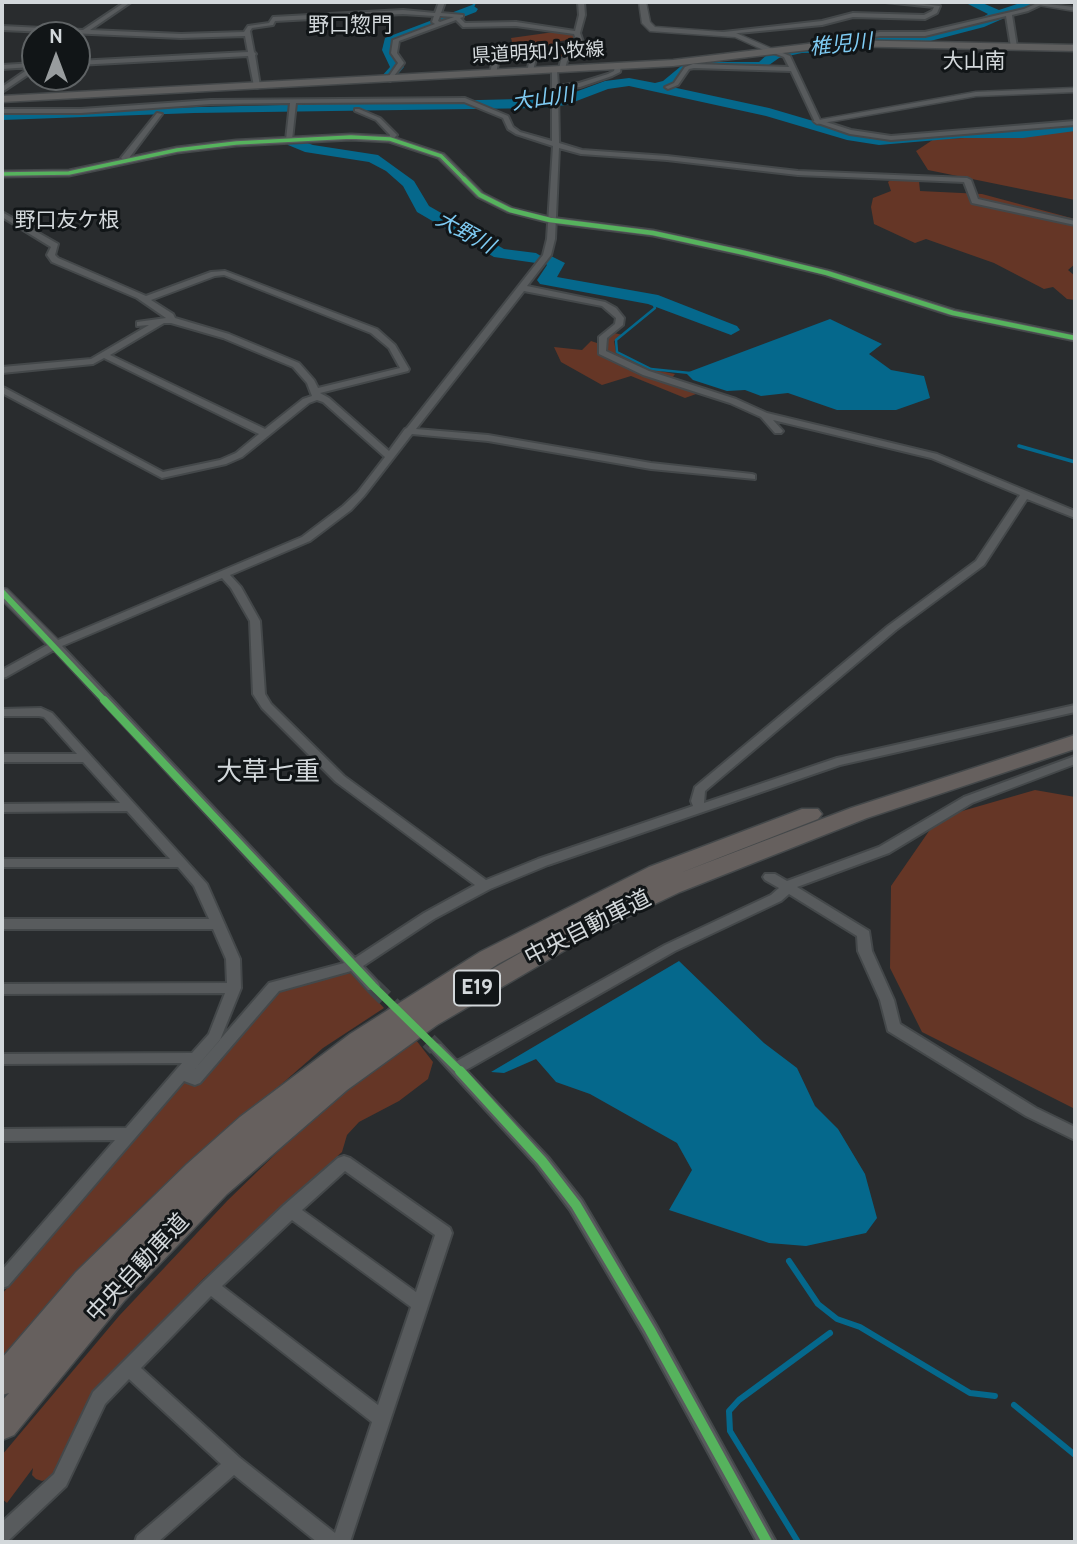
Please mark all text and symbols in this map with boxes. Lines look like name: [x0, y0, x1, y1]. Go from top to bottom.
district label: 野口惣門: [308, 13, 392, 39]
north arrow: [21, 21, 91, 91]
text: N: [49, 25, 63, 48]
water label: 椎児川: [808, 29, 874, 61]
street label: 県道明知小牧線: [471, 38, 605, 68]
district label: 大山南: [943, 49, 1005, 75]
water label: 大山川: [510, 82, 576, 116]
water label: 大野川: [431, 207, 499, 259]
district label: 野口友ケ根: [15, 208, 119, 234]
district label: 大草七重: [216, 756, 320, 788]
street label: 中央自動車道: [520, 884, 656, 972]
road number: E19: [454, 970, 500, 1006]
street label: 中央自動車道: [81, 1208, 195, 1328]

